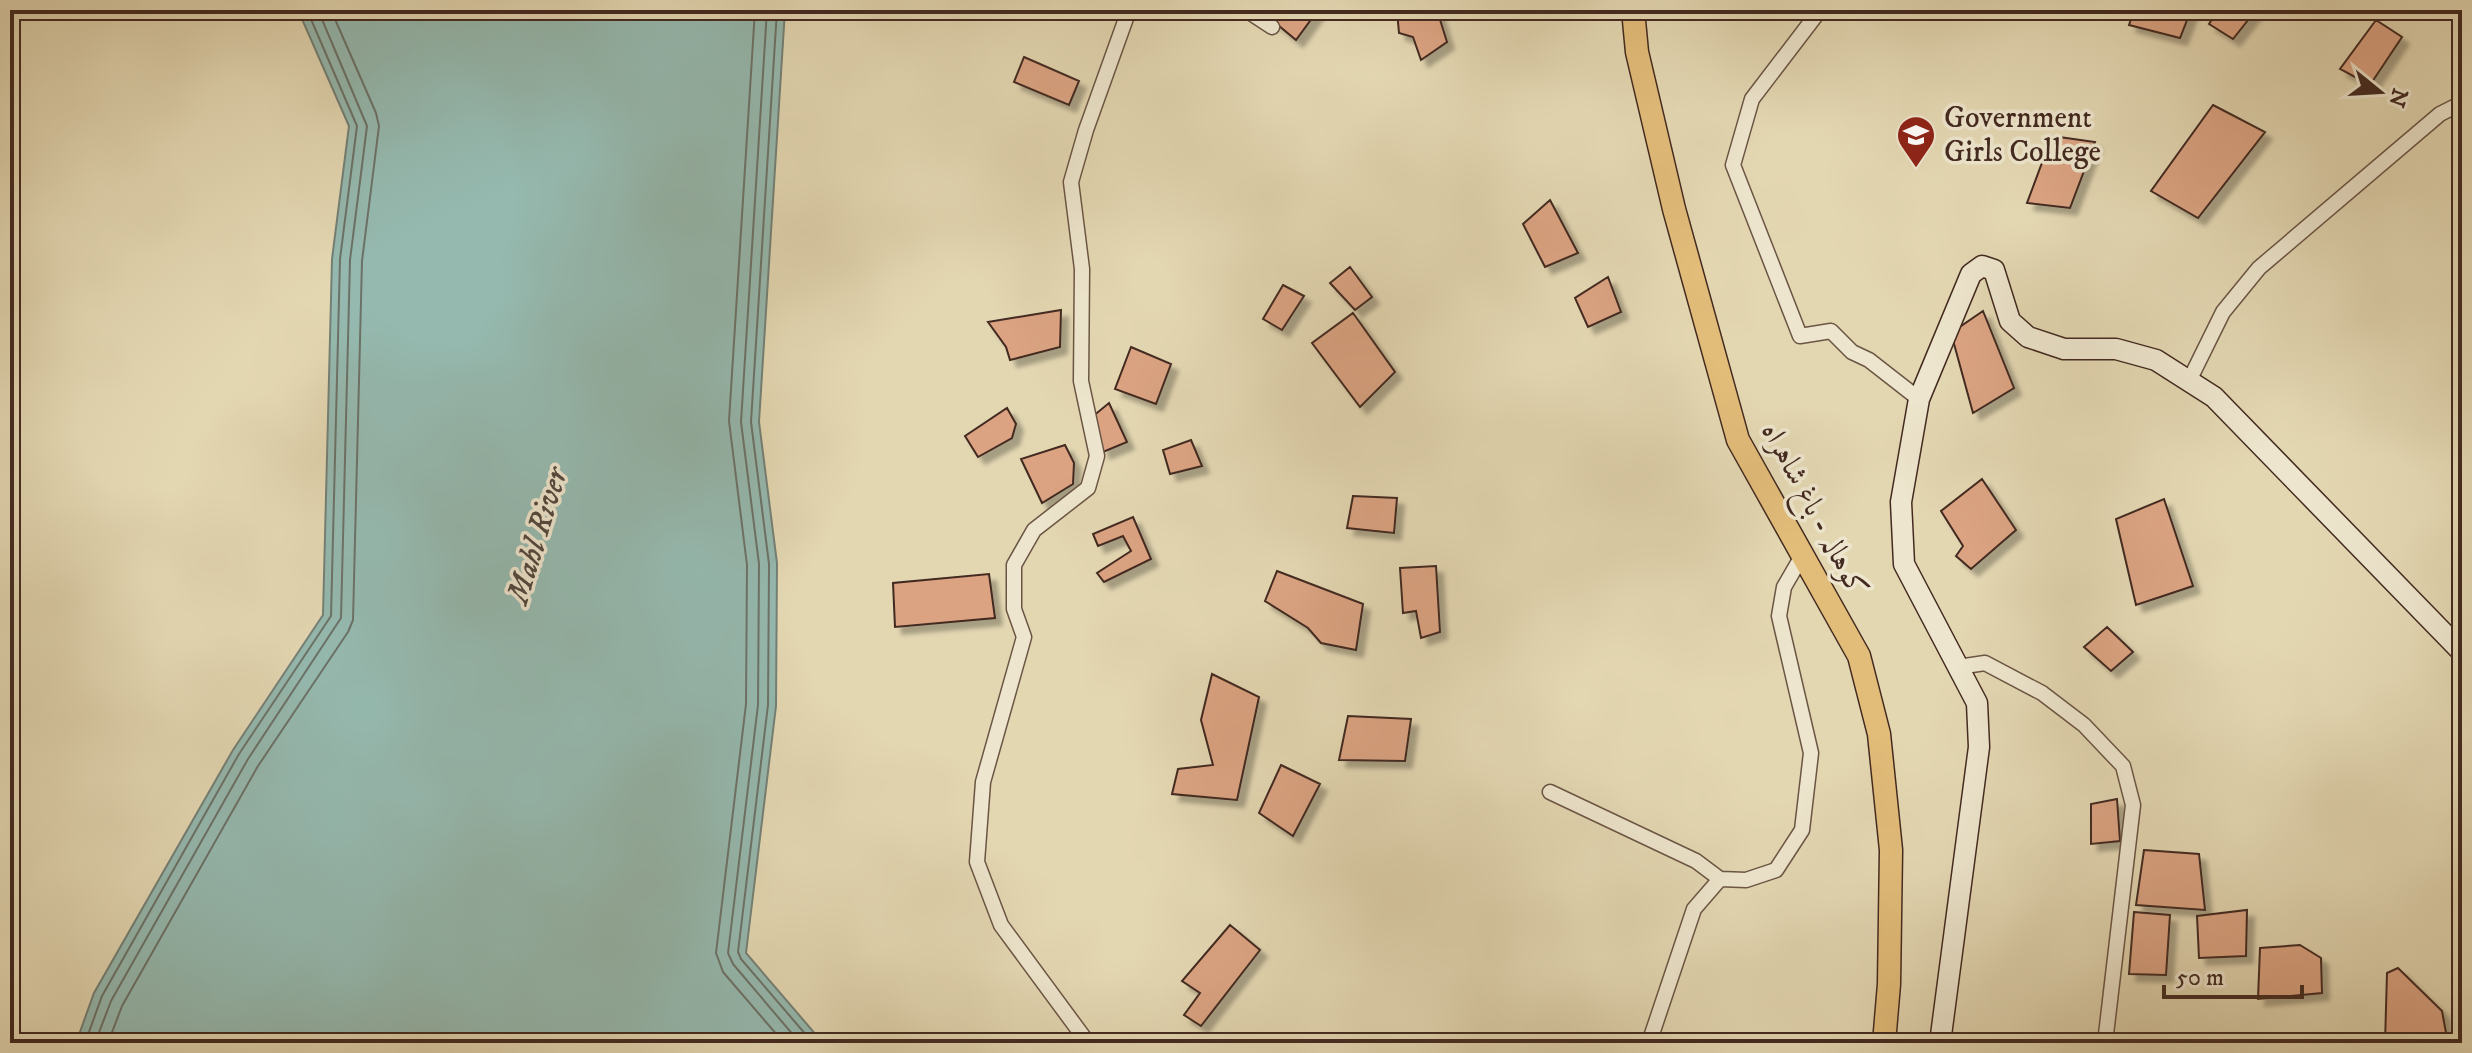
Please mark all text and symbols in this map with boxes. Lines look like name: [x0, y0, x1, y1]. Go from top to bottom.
north arrow: [2340, 52, 2420, 132]
text: N: [2382, 85, 2413, 110]
place label: Government Girls College: [1944, 100, 2101, 171]
school or university icon: Government Girls College: [1895, 114, 1937, 169]
street label: کوہالہ - باغ شاہراہ: [1748, 416, 1876, 606]
water label: Mahl River: [498, 461, 578, 611]
scale bar: [2164, 949, 2302, 999]
text: 50 m: [2176, 963, 2224, 993]

